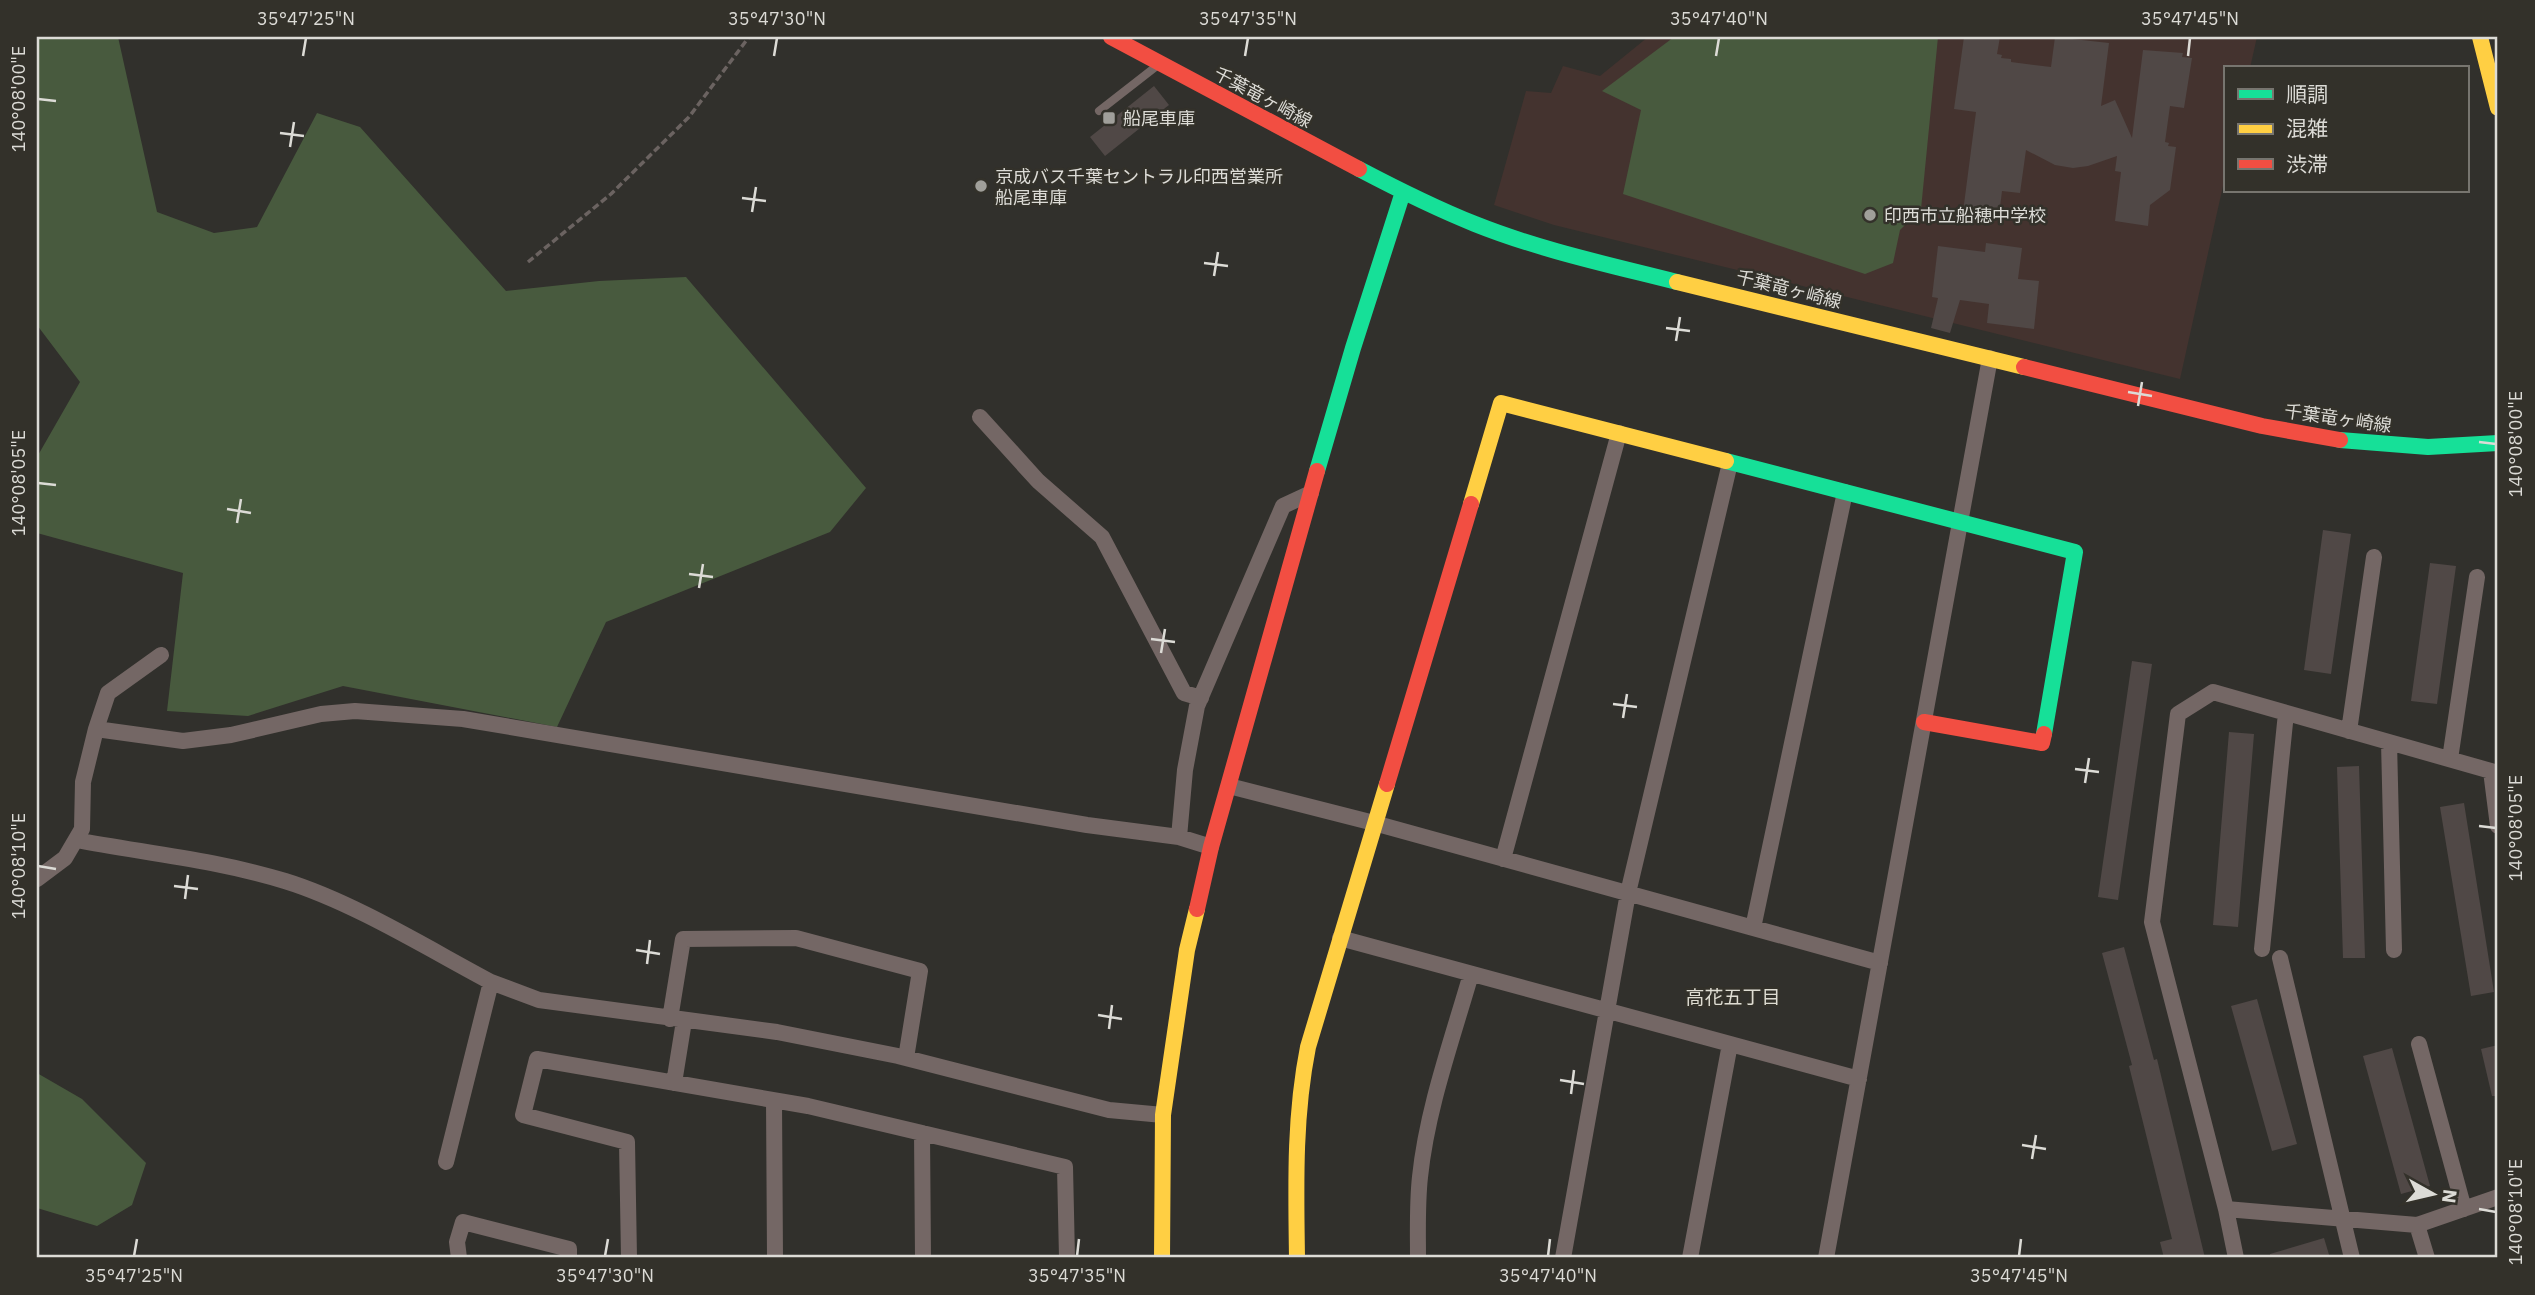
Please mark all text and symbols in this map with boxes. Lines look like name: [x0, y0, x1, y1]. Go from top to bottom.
text: 35°47'25"N: [257, 7, 355, 30]
text: 35°47'30"N: [728, 7, 826, 30]
text: 35°47'35"N: [1199, 7, 1297, 30]
text: 35°47'40"N: [1670, 7, 1768, 30]
text: 35°47'45"N: [2141, 7, 2239, 30]
text: 140°08'00"E: [7, 46, 30, 152]
street label: 千葉竜ヶ崎線: [1210, 61, 1316, 133]
legend: [2224, 66, 2468, 192]
text: 順調: [2286, 80, 2328, 108]
place label: 船尾車庫: [1123, 107, 1195, 130]
marker: 船尾車庫: [1101, 110, 1117, 126]
text: 混雑: [2286, 114, 2328, 142]
text: 渋滞: [2286, 150, 2328, 178]
place label: 京成バス千葉セントラル印西営業所 船尾車庫: [995, 165, 1283, 209]
marker: 京成バス千葉セントラル印西営業所 船尾車庫: [973, 178, 989, 194]
place label: 印西市立船穂中学校: [1884, 204, 2046, 227]
marker: 印西市立船穂中学校: [1862, 207, 1878, 223]
street label: 千葉竜ヶ崎線: [1734, 265, 1844, 313]
text: 140°08'00"E: [2504, 391, 2527, 497]
street label: 千葉竜ヶ崎線: [2283, 399, 2393, 437]
text: 140°08'05"E: [7, 430, 30, 536]
text: 140°08'05"E: [2504, 775, 2527, 881]
text: 140°08'10"E: [7, 813, 30, 919]
district label: 高花五丁目: [1685, 985, 1781, 1009]
north arrow: [2398, 1158, 2468, 1228]
text: 140°08'10"E: [2504, 1159, 2527, 1265]
text: N: [2437, 1188, 2463, 1205]
text: 35°47'25"N: [85, 1264, 183, 1287]
text: 35°47'30"N: [556, 1264, 654, 1287]
text: 35°47'35"N: [1028, 1264, 1126, 1287]
text: 35°47'40"N: [1499, 1264, 1597, 1287]
text: 35°47'45"N: [1970, 1264, 2068, 1287]

